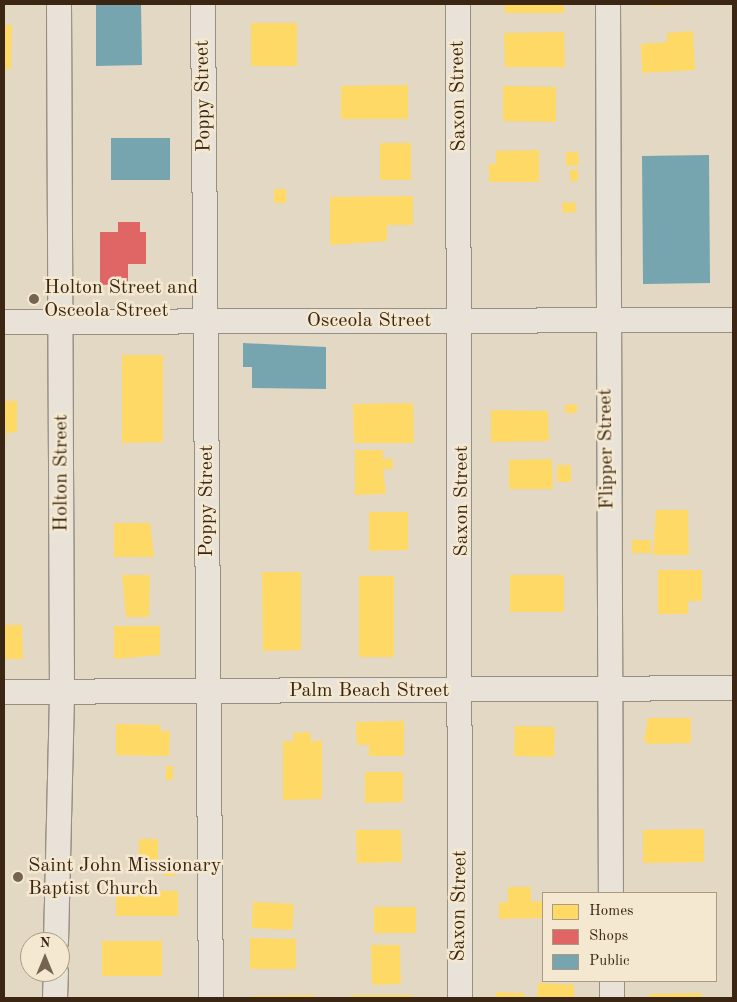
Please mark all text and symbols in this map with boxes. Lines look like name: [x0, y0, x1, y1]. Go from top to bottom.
street label: Poppy Street: [191, 40, 217, 152]
street label: Saxon Street: [446, 40, 472, 152]
place label: Holton Street and Osceola Street: [44, 276, 198, 323]
marker: Holton Street and Osceola Street: [28, 293, 40, 305]
street label: Osceola Street: [307, 309, 431, 333]
street label: Flipper Street: [594, 388, 620, 510]
street label: Holton Street: [50, 414, 74, 532]
street label: Poppy Street: [195, 445, 219, 557]
street label: Saxon Street: [450, 445, 474, 557]
street label: Palm Beach Street: [289, 679, 449, 703]
street label: Saxon Street: [447, 850, 473, 962]
place label: Saint John Missionary Baptist Church: [28, 854, 221, 901]
marker: Saint John Missionary Baptist Church: [12, 871, 24, 883]
legend: [542, 892, 717, 982]
text: Homes: [589, 904, 634, 919]
text: Shops: [589, 929, 628, 944]
north arrow: [20, 932, 70, 982]
text: N: [40, 936, 50, 950]
text: Public: [589, 954, 630, 969]

